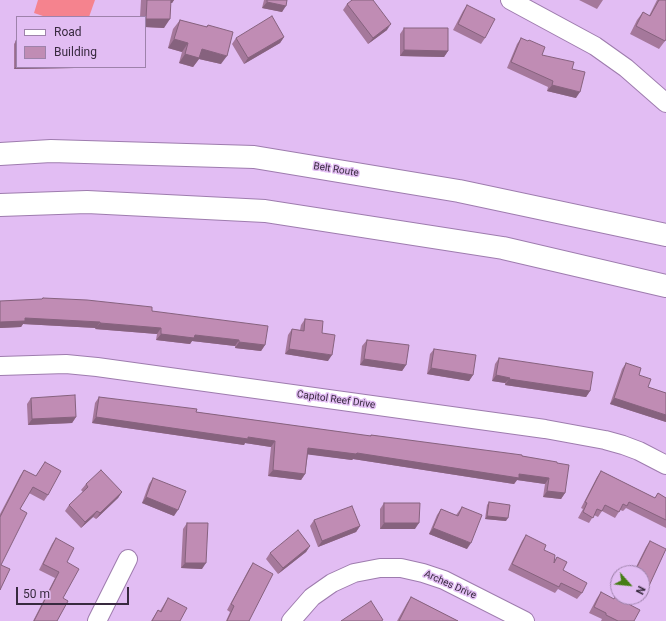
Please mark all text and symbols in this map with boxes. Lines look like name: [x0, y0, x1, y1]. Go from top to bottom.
legend: [16, 16, 146, 68]
text: Road: [54, 25, 82, 39]
text: Building: [54, 45, 97, 59]
street label: Belt Route: [313, 161, 359, 179]
street label: Capitol Reef Drive: [296, 389, 376, 411]
north arrow: [610, 565, 650, 605]
street label: Arches Drive: [422, 568, 478, 602]
scale bar: [18, 579, 131, 605]
text: N: [633, 584, 648, 597]
text: 50 m: [23, 587, 50, 601]

